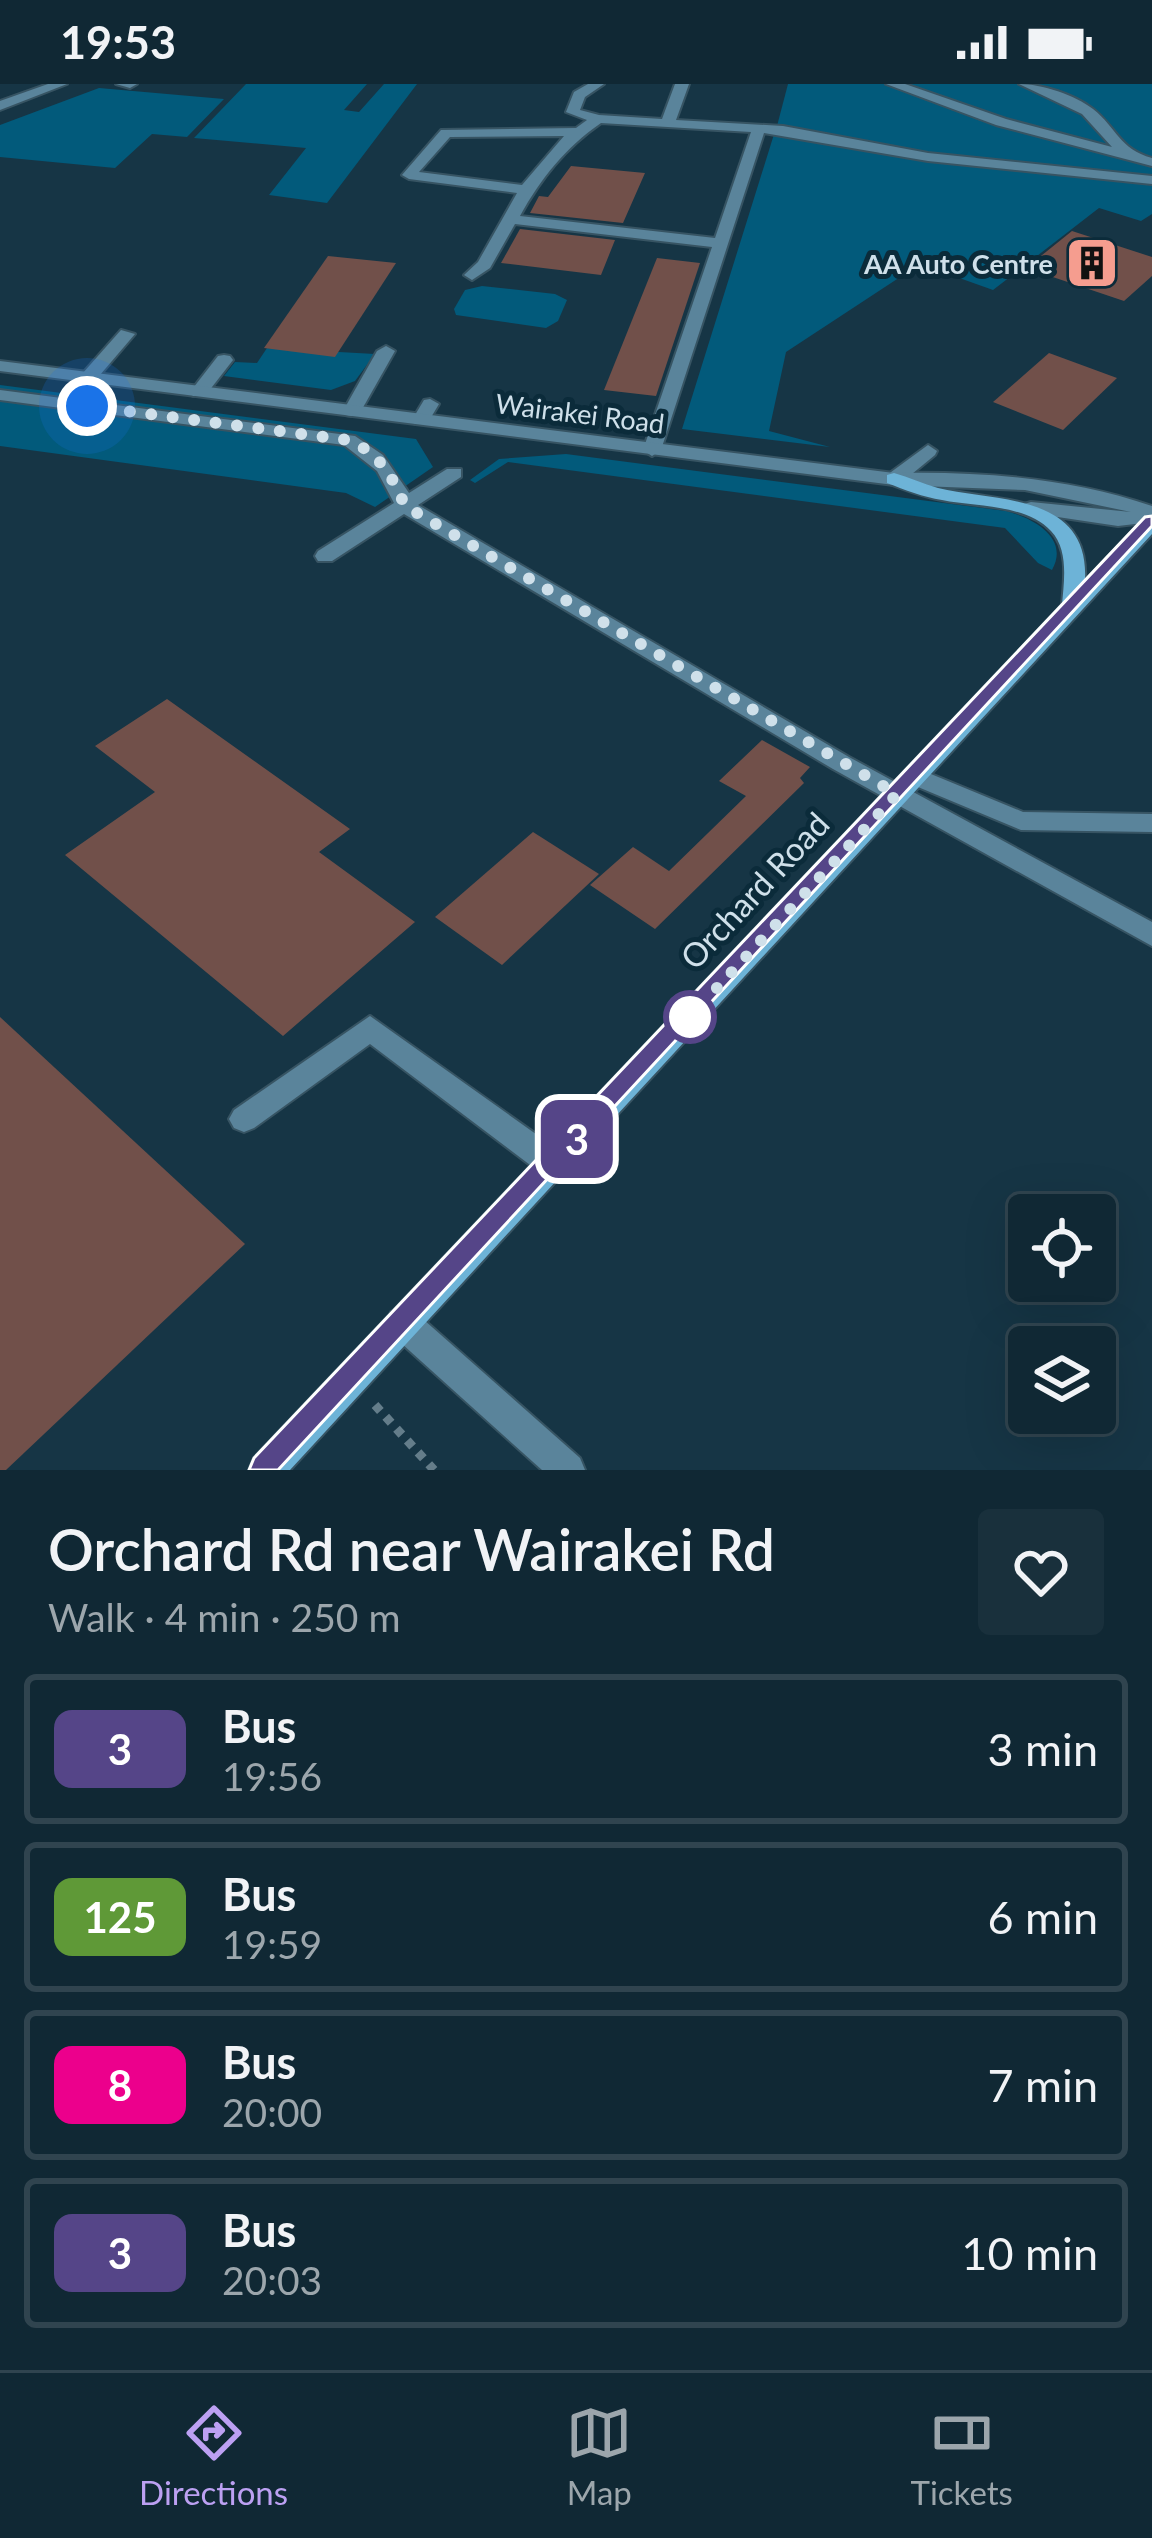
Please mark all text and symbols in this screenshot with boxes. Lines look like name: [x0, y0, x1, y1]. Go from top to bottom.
text: 19:53: [60, 15, 176, 69]
building icon: AA Auto Centre: [1064, 235, 1120, 291]
place label: AA Auto Centre: [863, 247, 1053, 280]
your location: [57, 376, 117, 436]
street label: Wairakei Road: [494, 386, 666, 440]
street label: Orchard Road: [671, 803, 837, 977]
unlabelled marker: [665, 992, 715, 1042]
line badge: 3: [538, 1100, 616, 1178]
text: 3: [565, 1114, 589, 1164]
map controls: [1008, 1194, 1116, 1434]
button: locate: [1008, 1194, 1116, 1302]
button: layers: [1008, 1326, 1116, 1434]
button: heart: [978, 1509, 1104, 1635]
text: Orchard Rd near Wairakei Rd: [48, 1515, 775, 1583]
text: Walk · 4 min · 250 m: [48, 1594, 401, 1640]
text: Bus: [222, 1699, 296, 1753]
text: 3 min: [987, 1722, 1098, 1776]
text: 3: [108, 1724, 132, 1774]
text: 19:56: [222, 1753, 322, 1799]
text: Bus: [222, 1867, 296, 1921]
text: 6 min: [987, 1890, 1098, 1944]
text: 125: [83, 1892, 157, 1942]
text: 19:59: [222, 1921, 322, 1967]
text: Bus: [222, 2035, 296, 2089]
text: 7 min: [987, 2058, 1098, 2112]
text: 8: [108, 2060, 132, 2110]
text: 20:00: [222, 2089, 322, 2135]
text: Bus: [222, 2203, 296, 2257]
text: 10 min: [961, 2226, 1098, 2280]
text: 3: [108, 2228, 132, 2278]
text: 20:03: [222, 2257, 322, 2303]
tab: Directions: [139, 2400, 288, 2512]
tab: Map: [566, 2400, 632, 2512]
tab: Tickets: [911, 2400, 1013, 2512]

